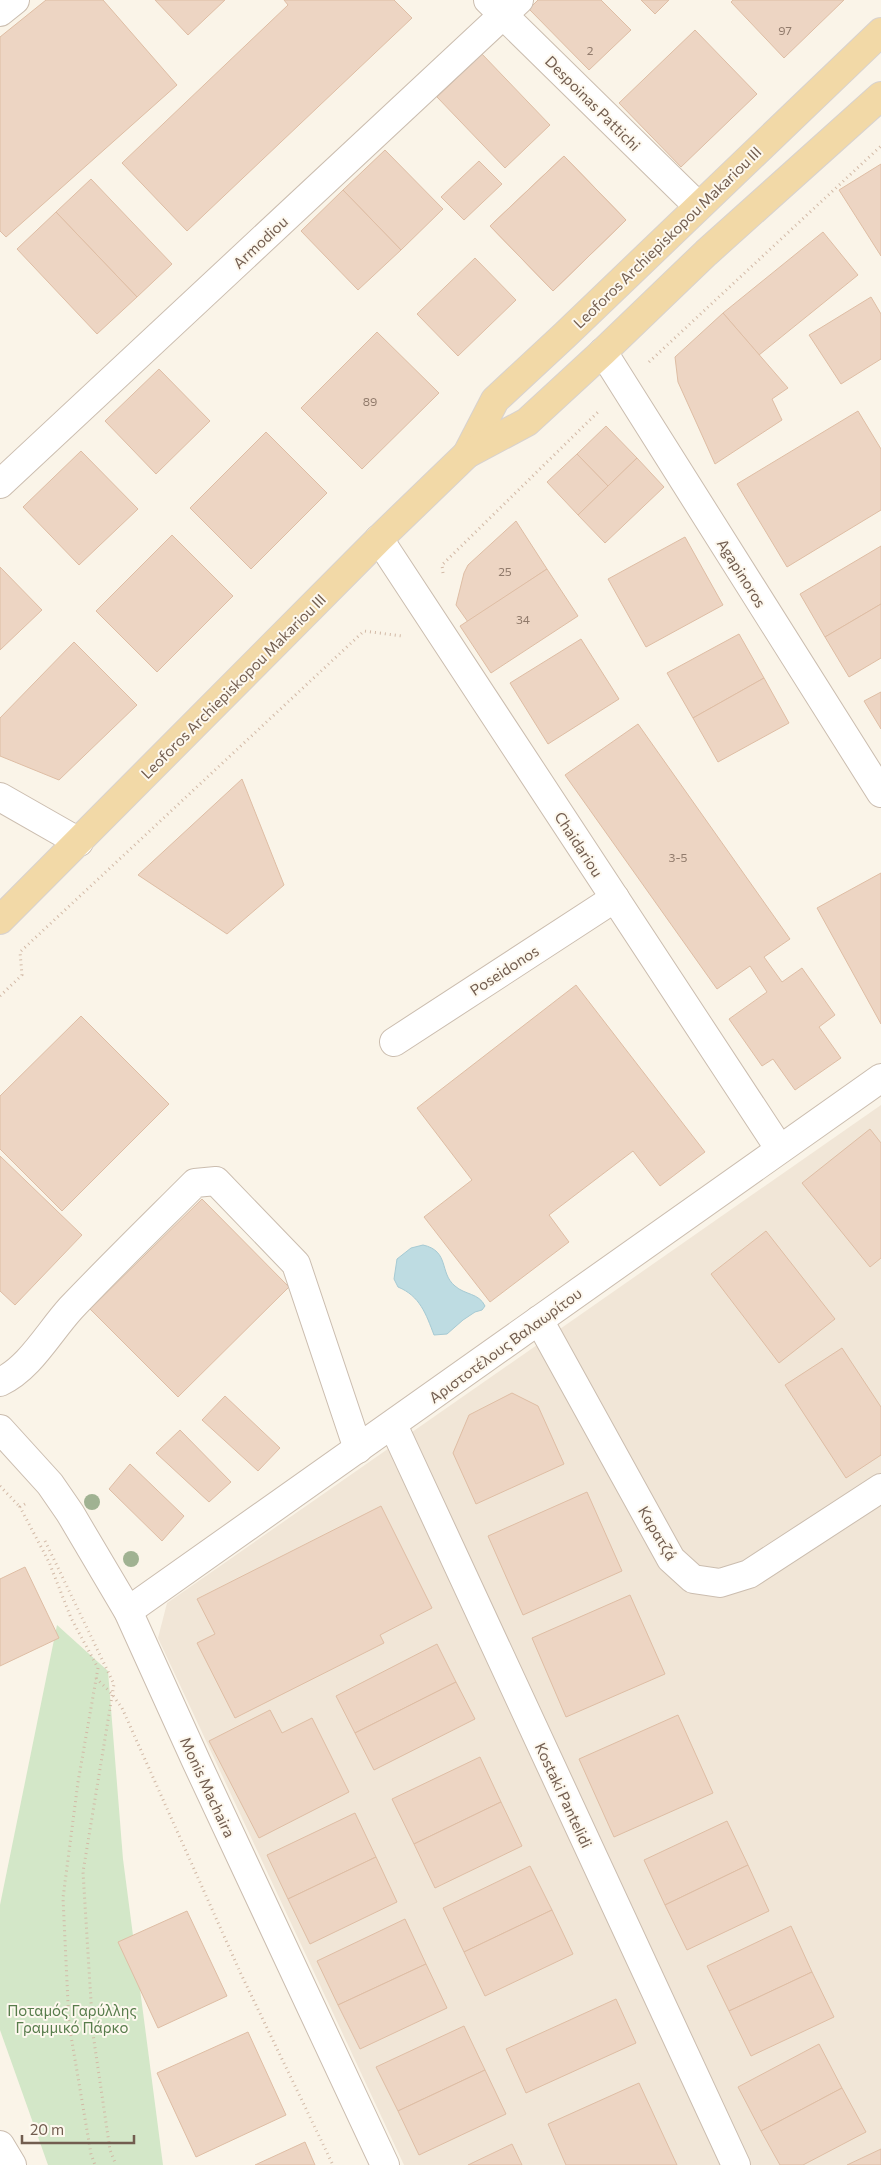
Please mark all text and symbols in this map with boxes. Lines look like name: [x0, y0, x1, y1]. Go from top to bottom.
house number: 97: [778, 23, 792, 37]
house number: 2: [587, 43, 594, 57]
street label: Despoinas Pattichi: [542, 52, 644, 154]
street label: Leoforos Archiepiskopou Makariou III: [569, 142, 765, 332]
street label: Armodiou: [229, 212, 291, 272]
house number: 89: [363, 394, 377, 408]
street label: Agapinoros: [714, 535, 770, 611]
house number: 25: [498, 564, 512, 578]
street label: Leoforos Archiepiskopou Makariou III: [137, 590, 329, 782]
house number: 34: [516, 612, 530, 626]
street label: Chaidariou: [551, 808, 607, 880]
house number: 3-5: [669, 850, 688, 864]
street label: Poseidonos: [466, 941, 542, 999]
street label: Αριστοτέλους Βαλαωρίτου: [425, 1284, 585, 1406]
street label: Καρατζά: [635, 1503, 681, 1563]
street label: Monis Machaira: [177, 1734, 239, 1840]
street label: Kostaki Pantelidi: [532, 1740, 596, 1850]
park label: Ποταμός Γαρύλλης Γραμμικό Πάρκο: [7, 2001, 137, 2036]
scale bar: [22, 2112, 135, 2144]
text: 20 m: [30, 2120, 64, 2138]

